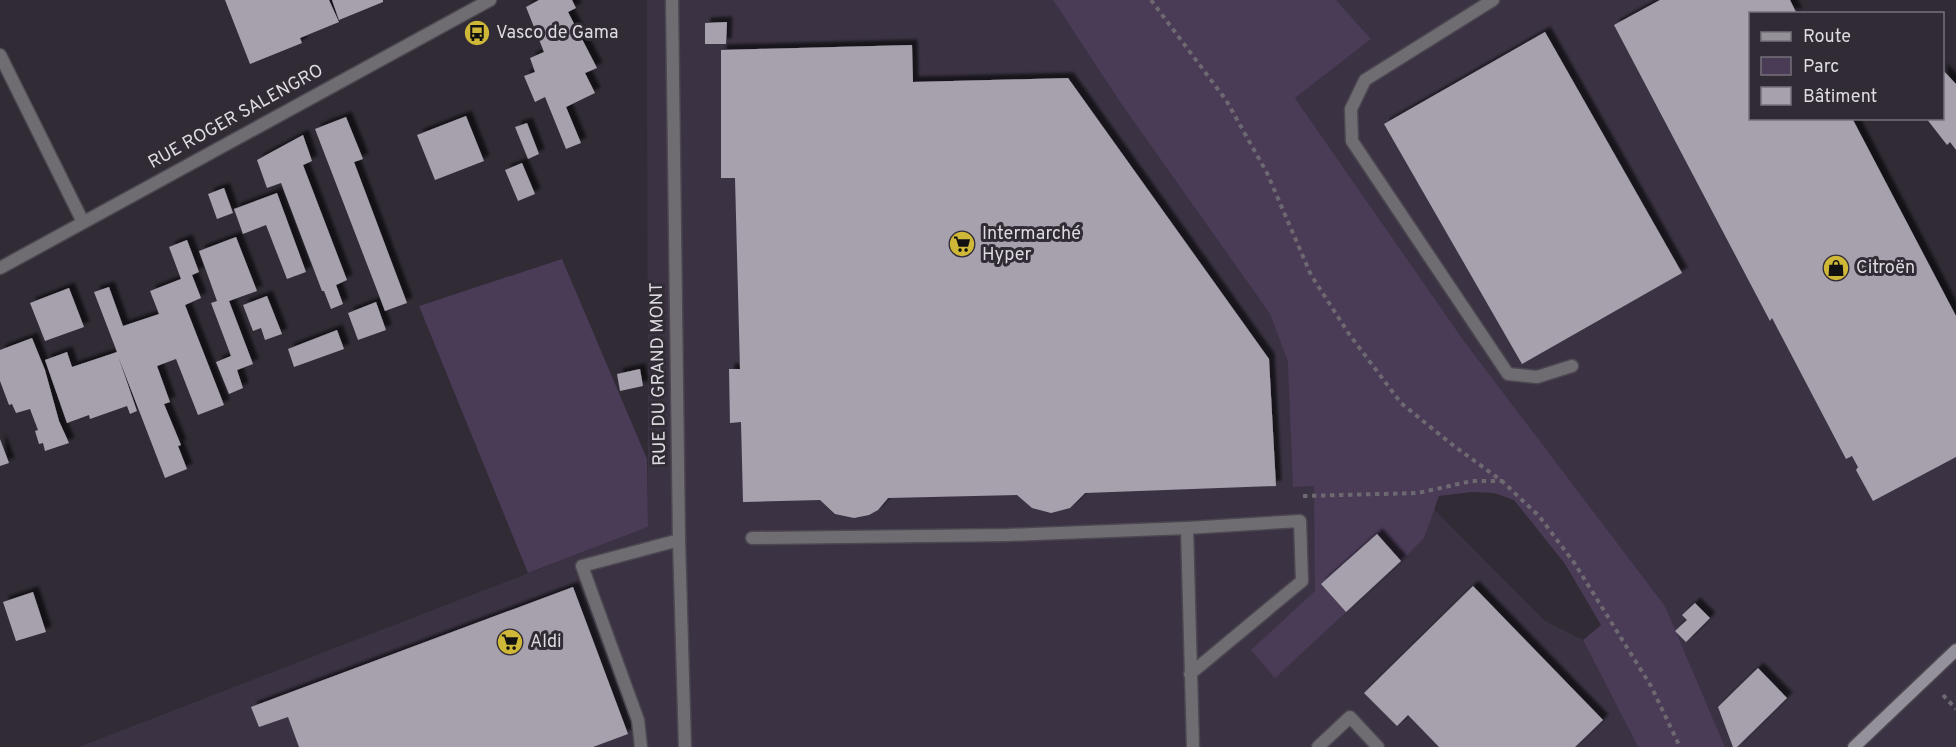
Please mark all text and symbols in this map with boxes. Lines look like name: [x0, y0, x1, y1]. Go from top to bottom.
legend: [1749, 12, 1944, 120]
bus stop icon: Vasco de Gama: [462, 18, 492, 48]
place label: Vasco de Gama: [496, 22, 619, 45]
text: Route: [1803, 26, 1851, 49]
text: Parc: [1803, 56, 1839, 79]
street label: RUE ROGER SALENGRO: [144, 59, 328, 175]
text: Bâtiment: [1803, 86, 1877, 109]
place label: Intermarché Hyper: [982, 223, 1081, 267]
supermarket icon: Intermarché Hyper: [947, 229, 977, 259]
shop icon: Citroën: [1821, 253, 1851, 283]
place label: Citroën: [1856, 257, 1915, 280]
street label: RUE DU GRAND MONT: [646, 282, 672, 466]
supermarket icon: Aldi: [495, 627, 525, 657]
place label: Aldi: [530, 631, 562, 654]

